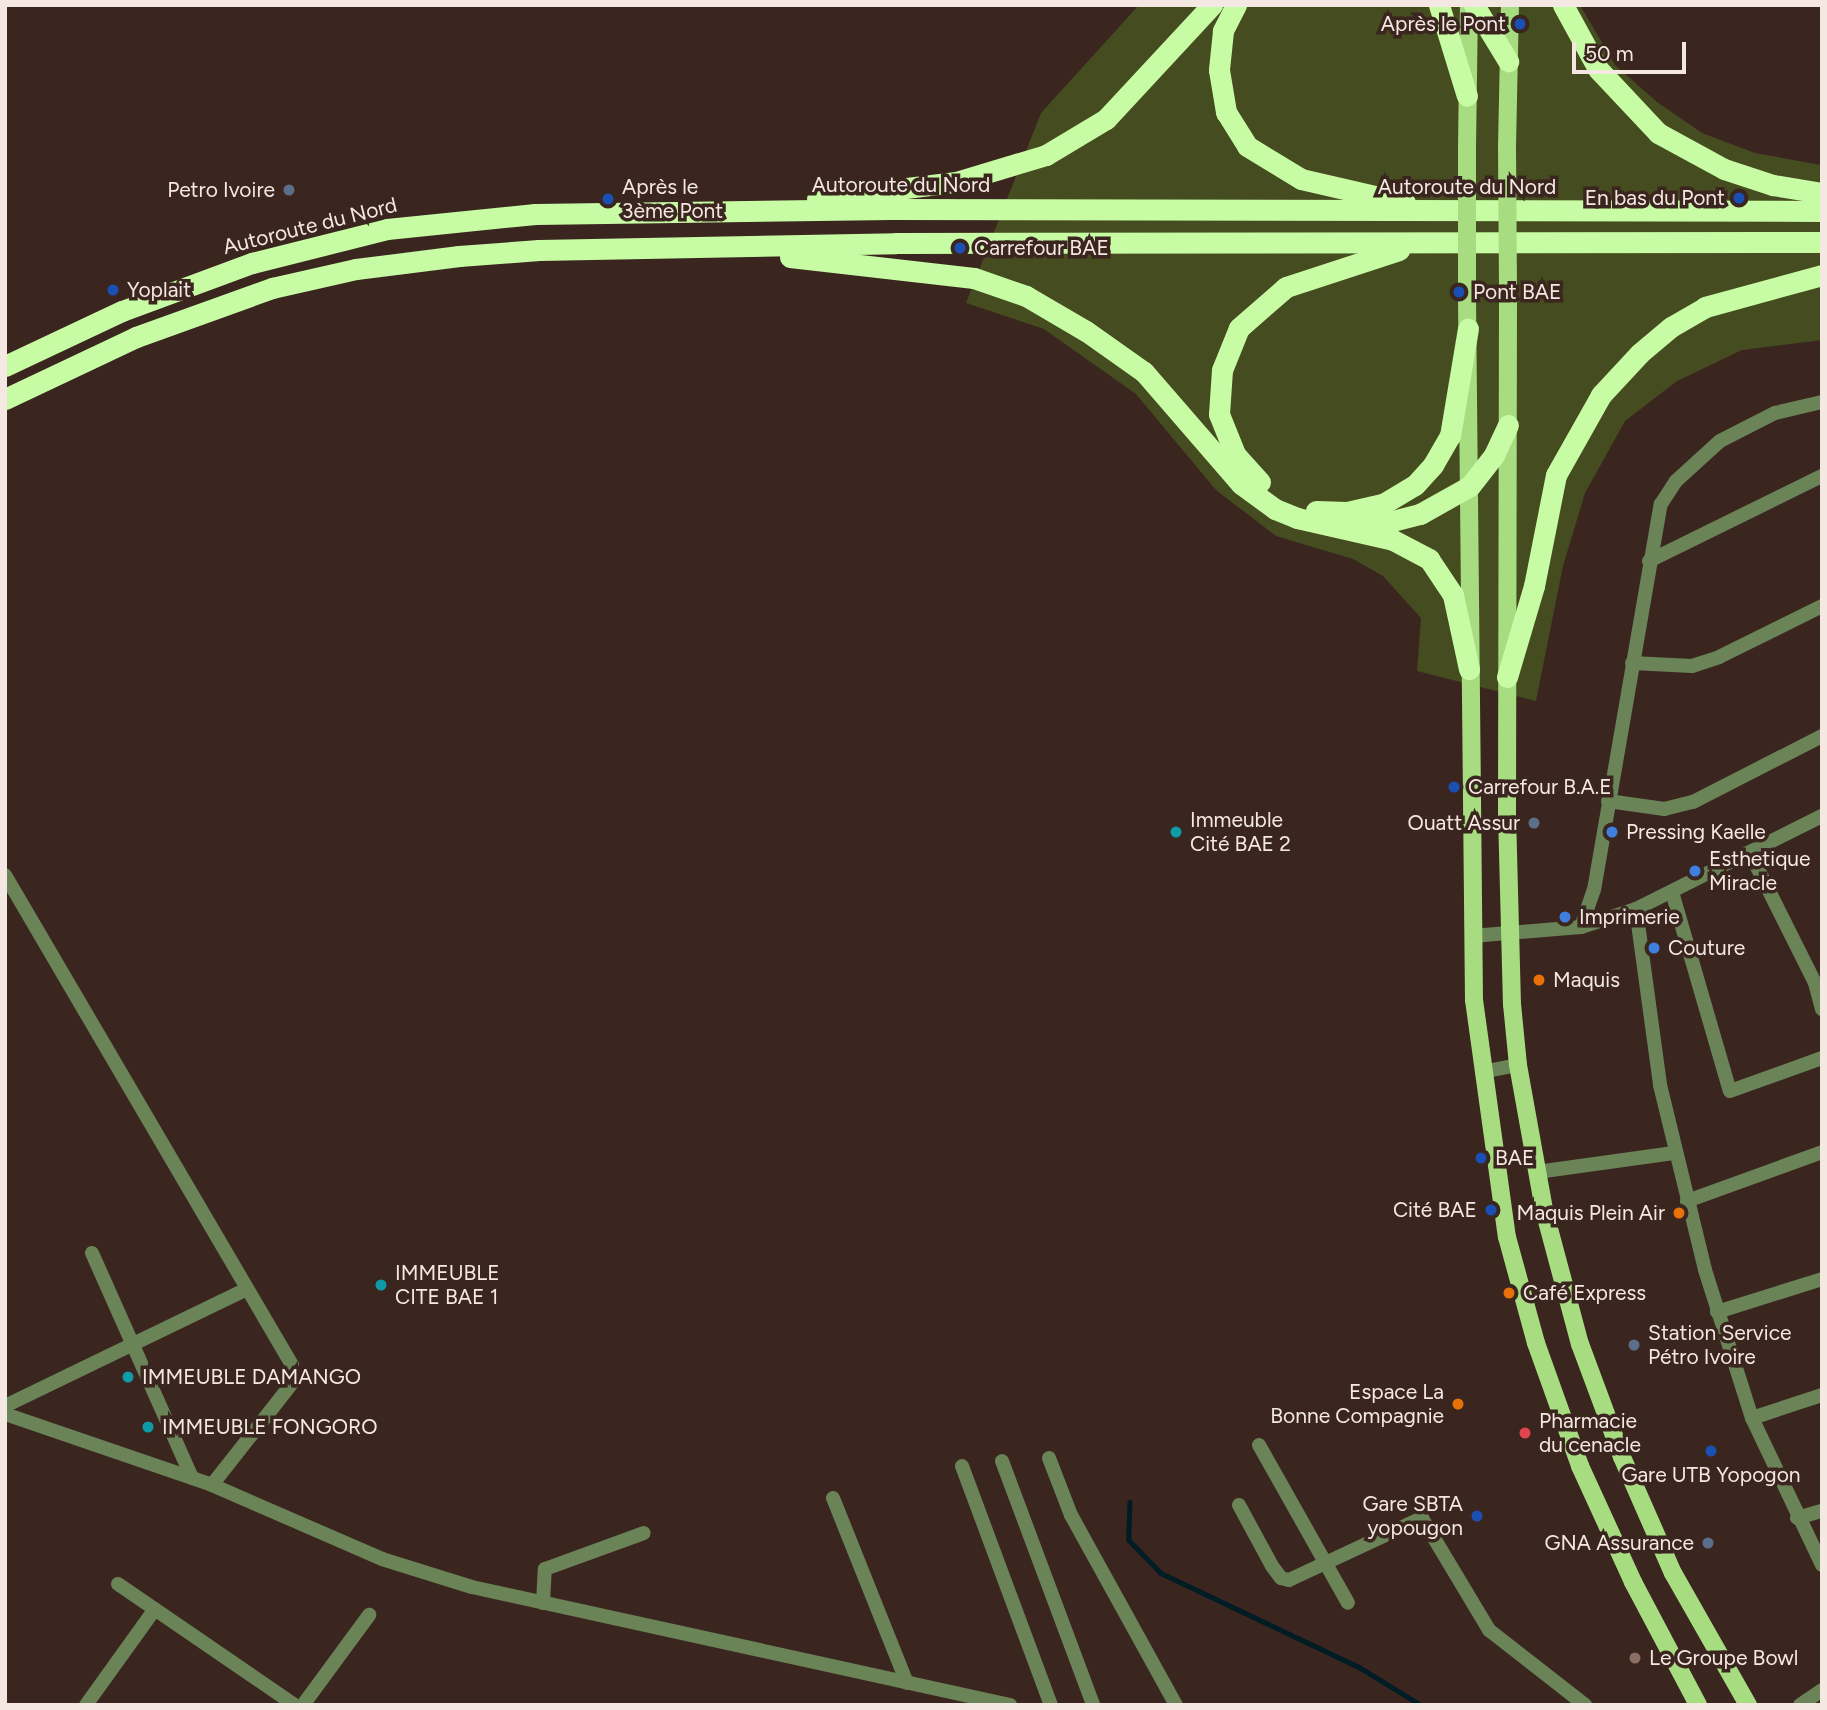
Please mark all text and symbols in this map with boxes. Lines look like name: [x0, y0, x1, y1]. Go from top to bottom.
place label: Après le Pont: [1381, 11, 1506, 37]
marker: Après le Pont: [1512, 16, 1528, 32]
scale bar: [1575, 28, 1689, 72]
text: 50 m: [1585, 41, 1634, 66]
street label: Autoroute du Nord: [812, 172, 990, 198]
place label: Après le 3ème Pont: [622, 174, 723, 224]
street label: Autoroute du Nord: [1378, 174, 1556, 200]
place label: Petro Ivoire: [167, 177, 275, 203]
marker: Petro Ivoire: [281, 182, 297, 198]
place label: En bas du Pont: [1585, 185, 1725, 211]
marker: En bas du Pont: [1731, 190, 1747, 206]
marker: Après le 3ème Pont: [600, 191, 616, 207]
street label: Autoroute du Nord: [220, 192, 400, 260]
place label: Carrefour BAE: [974, 235, 1109, 261]
marker: Carrefour BAE: [952, 240, 968, 256]
place label: Yoplait: [127, 277, 191, 303]
place label: Pont BAE: [1473, 279, 1561, 305]
marker: Yoplait: [105, 282, 121, 298]
marker: Pont BAE: [1451, 284, 1467, 300]
place label: Carrefour B.A.E: [1468, 774, 1612, 800]
marker: Carrefour B.A.E: [1446, 779, 1462, 795]
place label: Immeuble Cité BAE 2: [1190, 807, 1291, 857]
place label: Ouatt Assur: [1408, 810, 1520, 836]
marker: Ouatt Assur: [1526, 815, 1542, 831]
place label: Pressing Kaelle: [1626, 819, 1766, 845]
marker: Immeuble Cité BAE 2: [1168, 824, 1184, 840]
marker: Pressing Kaelle: [1604, 824, 1620, 840]
place label: Esthetique Miracle: [1709, 846, 1810, 896]
marker: Esthetique Miracle: [1687, 863, 1703, 879]
place label: Imprimerie: [1579, 904, 1680, 930]
marker: Imprimerie: [1557, 909, 1573, 925]
place label: Couture: [1668, 935, 1745, 961]
marker: Couture: [1646, 940, 1662, 956]
place label: Maquis: [1553, 967, 1620, 993]
marker: Maquis: [1531, 972, 1547, 988]
place label: BAE: [1495, 1145, 1534, 1171]
marker: BAE: [1473, 1150, 1489, 1166]
place label: Cité BAE: [1393, 1197, 1477, 1223]
place label: Maquis Plein Air: [1517, 1200, 1665, 1226]
marker: Cité BAE: [1483, 1202, 1499, 1218]
marker: Maquis Plein Air: [1671, 1205, 1687, 1221]
place label: IMMEUBLE CITE BAE 1: [395, 1260, 500, 1310]
marker: IMMEUBLE CITE BAE 1: [373, 1277, 389, 1293]
place label: Café Express: [1523, 1280, 1646, 1306]
marker: Café Express: [1501, 1285, 1517, 1301]
place label: Station Service Pétro Ivoire: [1648, 1320, 1791, 1370]
marker: Station Service Pétro Ivoire: [1626, 1337, 1642, 1353]
place label: IMMEUBLE DAMANGO: [142, 1364, 361, 1390]
marker: IMMEUBLE DAMANGO: [120, 1369, 136, 1385]
place label: Espace La Bonne Compagnie: [1270, 1379, 1444, 1429]
marker: Espace La Bonne Compagnie: [1450, 1396, 1466, 1412]
place label: Pharmacie du cenacle: [1539, 1408, 1641, 1458]
place label: IMMEUBLE FONGORO: [162, 1414, 378, 1440]
marker: IMMEUBLE FONGORO: [140, 1419, 156, 1435]
marker: Pharmacie du cenacle: [1517, 1425, 1533, 1441]
marker: Gare UTB Yopogon: [1703, 1443, 1719, 1459]
place label: Gare UTB Yopogon: [1621, 1462, 1801, 1488]
place label: Gare SBTA yopougon: [1362, 1491, 1463, 1541]
marker: Gare SBTA yopougon: [1469, 1508, 1485, 1524]
place label: GNA Assurance: [1545, 1530, 1694, 1556]
marker: GNA Assurance: [1700, 1535, 1716, 1551]
place label: Le Groupe Bowl: [1649, 1645, 1798, 1671]
marker: Le Groupe Bowl: [1627, 1650, 1643, 1666]

